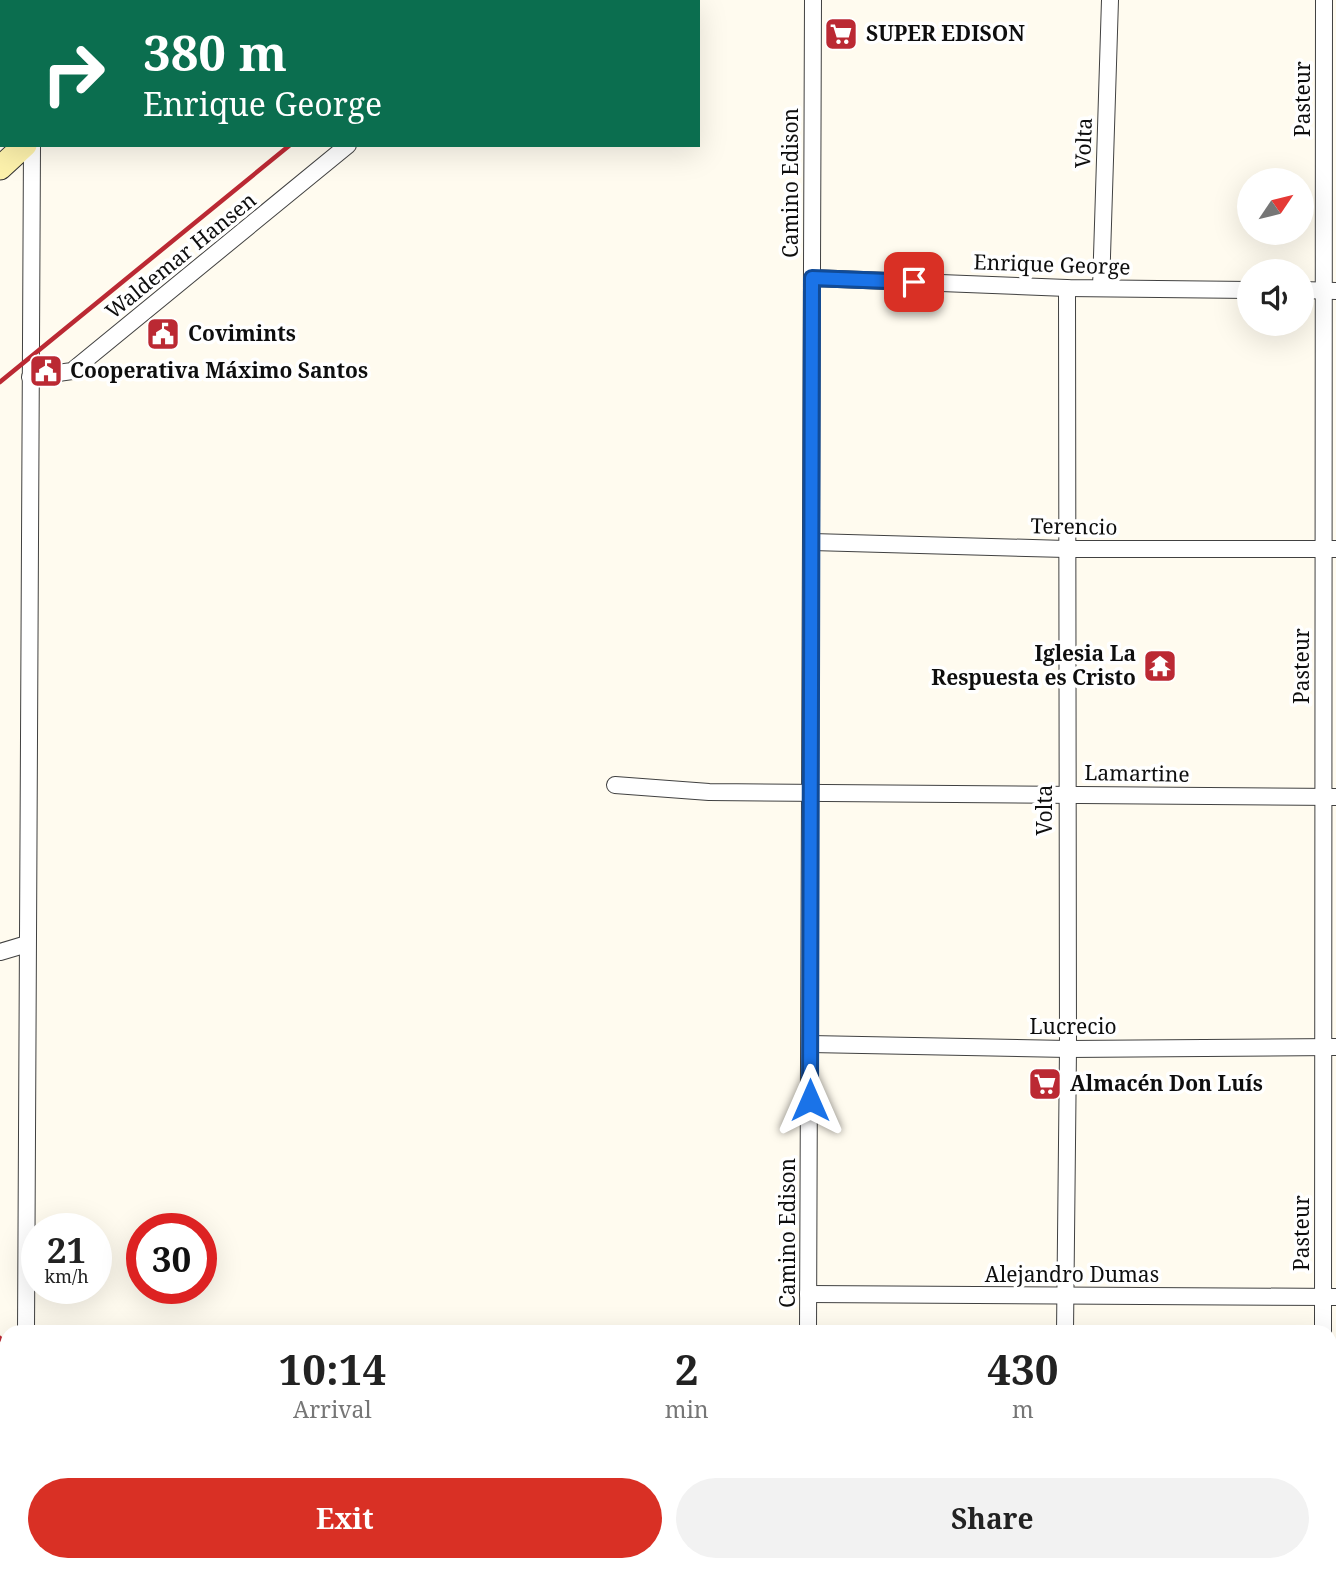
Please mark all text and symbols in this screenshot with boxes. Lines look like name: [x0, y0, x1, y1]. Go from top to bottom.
supermarket icon: SUPER EDISON: [822, 15, 860, 53]
text: 380 m: [143, 19, 287, 85]
place label: SUPER EDISON: [866, 19, 1025, 47]
icon: right: [28, 28, 119, 119]
street label: Pasteur: [1288, 61, 1316, 137]
text: Enrique George: [143, 82, 382, 125]
street label: Camino Edison: [776, 108, 804, 258]
street label: Volta: [1068, 117, 1098, 169]
north arrow: [1237, 168, 1314, 245]
map controls: [1237, 168, 1314, 336]
street label: Waldemar Hansen: [99, 186, 262, 325]
street label: Enrique George: [973, 247, 1131, 281]
pin: [884, 252, 944, 312]
button: sound: [1237, 259, 1314, 336]
icon: arrive: [895, 263, 933, 301]
public building icon: Covimints: [144, 315, 182, 353]
place label: Covimints: [188, 319, 296, 347]
public building icon: Cooperativa Máximo Santos: [27, 352, 65, 390]
place label: Cooperativa Máximo Santos: [70, 356, 368, 384]
street label: Terencio: [1030, 511, 1118, 541]
street label: Pasteur: [1287, 628, 1315, 704]
place label: Iglesia La Respuesta es Cristo: [931, 639, 1136, 691]
temple icon: Iglesia La Respuesta es Cristo: [1141, 647, 1179, 685]
street label: Lamartine: [1084, 758, 1190, 788]
street label: Volta: [1030, 785, 1058, 835]
street label: Lucrecio: [1029, 1012, 1117, 1040]
position arrow: [773, 1063, 847, 1137]
supermarket icon: Almacén Don Luís: [1026, 1065, 1064, 1103]
place label: Almacén Don Luís: [1070, 1069, 1263, 1097]
street label: Camino Edison: [773, 1158, 801, 1308]
street label: Pasteur: [1287, 1195, 1315, 1271]
speed limit sign: 30: [126, 1213, 217, 1304]
text: 21: [47, 1226, 86, 1273]
street label: Alejandro Dumas: [985, 1260, 1159, 1288]
text: km/h: [44, 1264, 89, 1288]
text: 10:14: [279, 1340, 386, 1397]
text: 2: [675, 1340, 699, 1397]
text: 430: [987, 1340, 1058, 1397]
text: Arrival: [293, 1393, 372, 1425]
text: min: [665, 1393, 709, 1425]
text: m: [1012, 1393, 1034, 1425]
button: Exit: [28, 1478, 662, 1558]
button: Share: [676, 1478, 1309, 1558]

